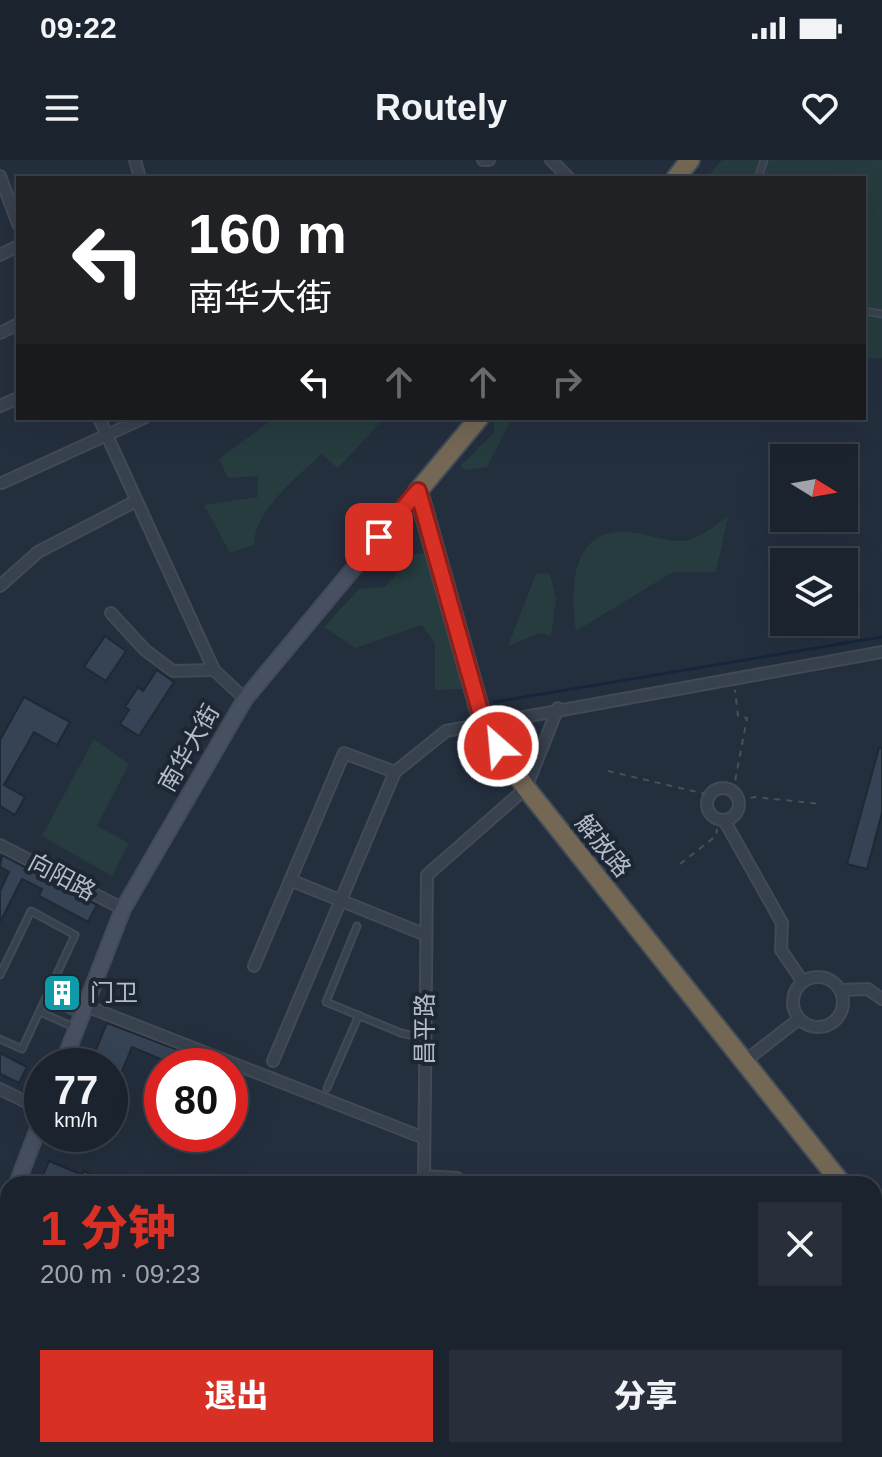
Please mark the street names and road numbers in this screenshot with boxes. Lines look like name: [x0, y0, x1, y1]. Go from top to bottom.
street label: 南华大街: [153, 699, 224, 796]
street label: 解放路: [570, 809, 637, 882]
street label: 向阳路: [24, 848, 100, 905]
street label: 昌平路: [411, 993, 438, 1065]

